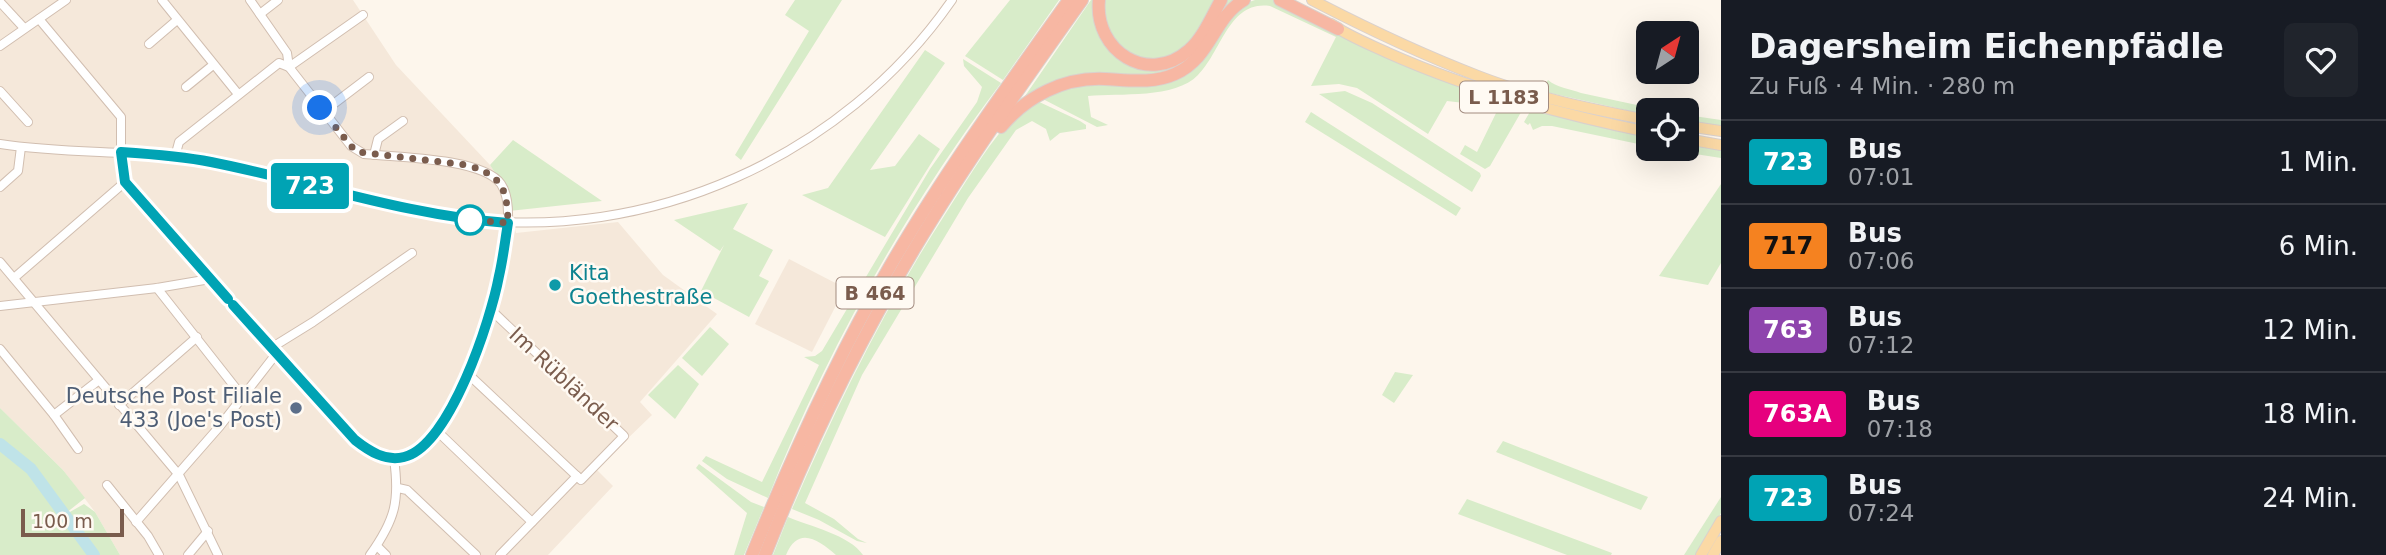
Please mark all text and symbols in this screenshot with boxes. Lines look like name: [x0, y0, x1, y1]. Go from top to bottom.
north arrow: [1636, 21, 1699, 84]
map controls: [1636, 21, 1699, 161]
button: heart: [2284, 23, 2358, 97]
text: Dagersheim Eichenpfädle: [1749, 27, 2224, 66]
text: Zu Fuß · 4 Min. · 280 m: [1749, 73, 2015, 99]
road number: L 1183: [1460, 82, 1548, 113]
your location: [302, 90, 337, 125]
button: locate: [1636, 98, 1699, 161]
text: Bus: [1848, 134, 1902, 164]
text: 1 Min.: [2279, 147, 2358, 177]
text: 723: [1763, 148, 1813, 176]
line badge: 723: [270, 163, 350, 209]
text: 07:01: [1848, 164, 1914, 190]
text: 723: [285, 172, 335, 200]
unlabelled marker: [455, 205, 485, 235]
text: Bus: [1848, 218, 1902, 248]
text: 6 Min.: [2279, 231, 2358, 261]
text: 717: [1763, 232, 1813, 260]
text: 07:06: [1848, 248, 1914, 274]
place label: Kita Goethestraße: [569, 261, 712, 309]
marker: Kita Goethestraße: [547, 277, 563, 293]
road number: B 464: [836, 278, 914, 308]
text: Bus: [1848, 302, 1902, 332]
text: 12 Min.: [2262, 315, 2358, 345]
text: 763: [1763, 316, 1813, 344]
street label: Im Rübländer: [504, 322, 624, 436]
text: 07:12: [1848, 332, 1914, 358]
place label: Deutsche Post Filiale 433 (Joe's Post): [66, 384, 282, 432]
text: Bus: [1867, 386, 1920, 416]
text: 18 Min.: [2262, 399, 2358, 429]
marker: Deutsche Post Filiale 433 (Joe's Post): [288, 400, 304, 416]
text: 763A: [1763, 400, 1832, 428]
text: 07:18: [1867, 416, 1933, 442]
text: Bus: [1848, 470, 1902, 500]
text: 24 Min.: [2262, 483, 2358, 513]
text: 723: [1763, 484, 1813, 512]
text: 07:24: [1848, 500, 1914, 526]
scale bar: [21, 506, 124, 538]
text: 100 m: [32, 510, 93, 532]

